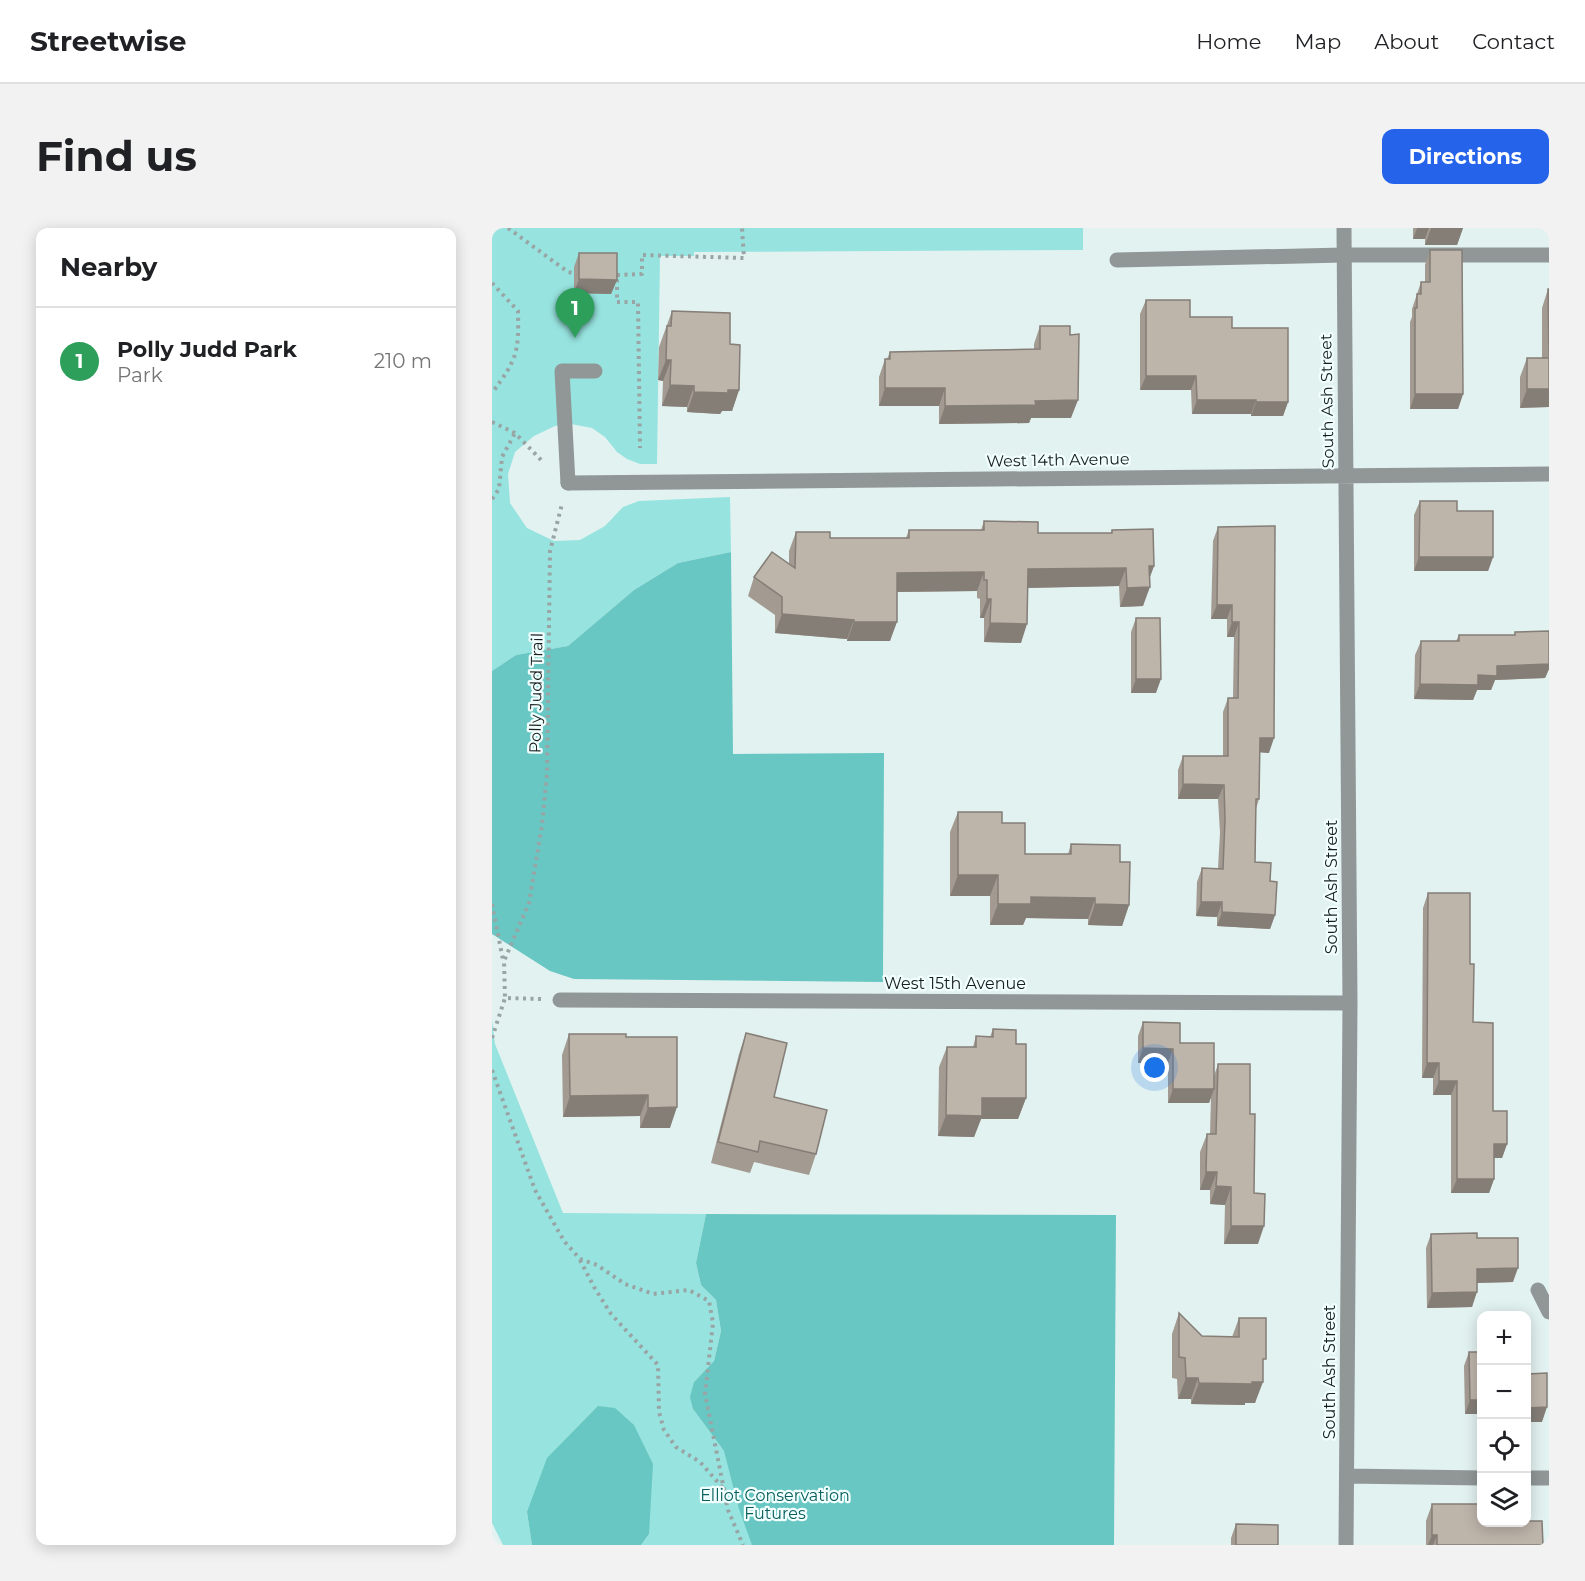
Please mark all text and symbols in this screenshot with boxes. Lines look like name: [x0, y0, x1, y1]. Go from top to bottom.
text: Streetwise: [30, 24, 186, 58]
text: Home: [1196, 29, 1261, 54]
text: Map: [1294, 29, 1341, 54]
text: About: [1374, 29, 1439, 54]
text: Contact: [1472, 29, 1555, 54]
button: Directions: [1382, 129, 1549, 184]
text: Find us: [36, 130, 197, 182]
text: Nearby: [60, 251, 157, 283]
pin: 1: [556, 288, 595, 338]
street label: South Ash Street: [1316, 333, 1338, 469]
text: Polly Judd Park: [117, 336, 297, 363]
text: 1: [76, 349, 83, 373]
text: 210 m: [374, 349, 432, 373]
text: Park: [117, 363, 163, 387]
street label: West 14th Avenue: [986, 449, 1130, 471]
street label: Polly Judd Trail: [525, 633, 547, 753]
street label: South Ash Street: [1322, 819, 1341, 954]
street label: West 15th Avenue: [884, 974, 1026, 993]
your location: [1140, 1053, 1169, 1082]
street label: South Ash Street: [1320, 1304, 1339, 1439]
map controls: [1477, 1311, 1531, 1527]
button: +: [1477, 1311, 1531, 1365]
button: −: [1477, 1365, 1531, 1419]
button: locate: [1477, 1419, 1531, 1473]
button: layers: [1477, 1473, 1531, 1527]
park label: Elliot Conservation Futures: [700, 1486, 850, 1523]

